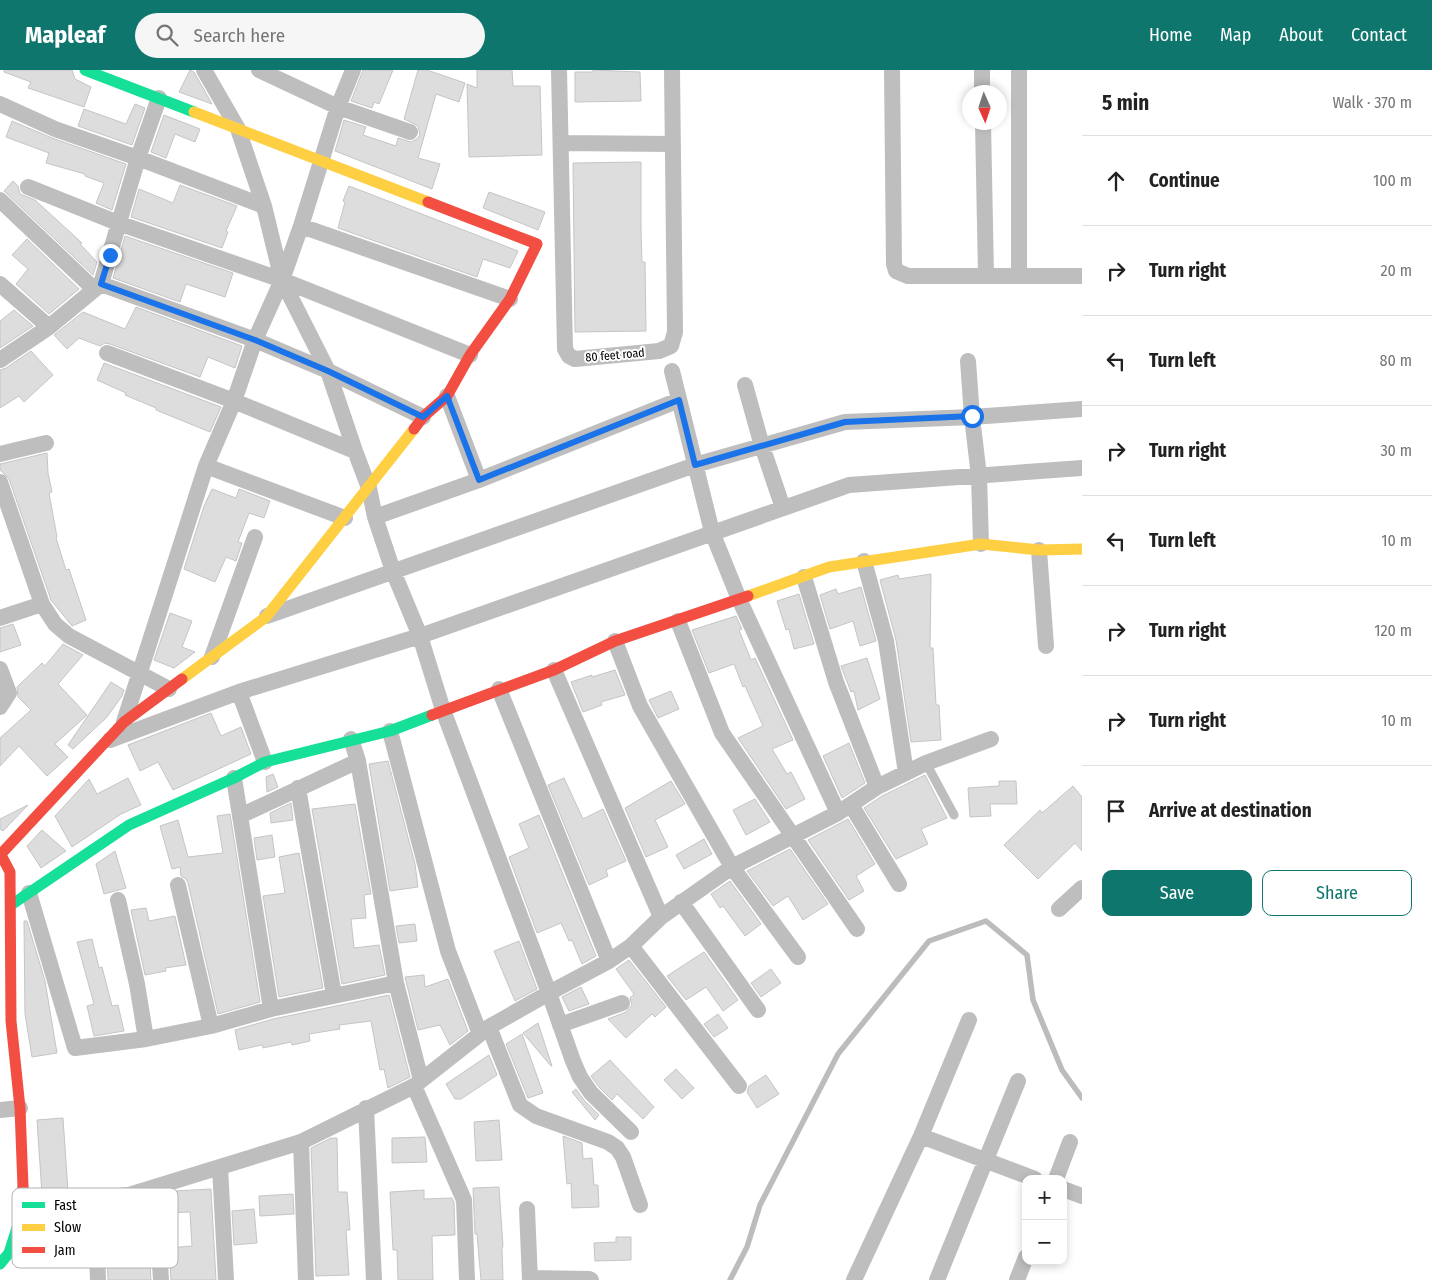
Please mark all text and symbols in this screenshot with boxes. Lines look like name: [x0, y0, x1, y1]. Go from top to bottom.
search box: [135, 13, 485, 58]
text: Mapleaf: [25, 21, 105, 49]
icon: search: [153, 21, 181, 49]
text: Search here: [193, 24, 285, 47]
text: Home: [1149, 24, 1192, 46]
text: Map: [1220, 24, 1251, 46]
text: About: [1279, 24, 1323, 46]
text: Contact: [1351, 24, 1407, 46]
north arrow: [962, 85, 1007, 130]
text: 5 min: [1102, 90, 1149, 116]
text: Walk · 370 m: [1332, 93, 1412, 112]
icon: ahead: [1102, 167, 1130, 195]
text: Continue: [1149, 169, 1220, 192]
text: 100 m: [1373, 171, 1412, 190]
route end: [99, 244, 122, 267]
icon: right: [1102, 257, 1130, 285]
text: Turn right: [1149, 259, 1226, 282]
text: 20 m: [1381, 261, 1412, 280]
street label: 80 feet road: [585, 345, 645, 365]
icon: left: [1102, 347, 1130, 375]
text: Turn left: [1149, 349, 1216, 372]
text: 80 m: [1380, 351, 1412, 370]
route start: [961, 405, 984, 428]
icon: right: [1102, 437, 1130, 465]
text: Turn right: [1149, 439, 1226, 462]
text: 30 m: [1380, 441, 1412, 460]
icon: left: [1102, 527, 1130, 555]
text: Turn left: [1149, 529, 1216, 552]
text: 10 m: [1381, 531, 1412, 550]
icon: right: [1102, 617, 1130, 645]
text: Turn right: [1149, 619, 1226, 642]
text: 120 m: [1374, 621, 1412, 640]
icon: right: [1102, 707, 1130, 735]
text: Turn right: [1149, 709, 1226, 732]
text: 10 m: [1381, 711, 1412, 730]
icon: arrive: [1102, 797, 1130, 825]
text: Arrive at destination: [1149, 799, 1312, 822]
button: Save: [1102, 870, 1252, 916]
button: Share: [1262, 870, 1412, 916]
map controls: [1022, 1175, 1067, 1265]
button: +: [1022, 1175, 1067, 1220]
legend: [12, 1188, 178, 1268]
text: Fast: [54, 1197, 77, 1214]
text: Slow: [54, 1219, 81, 1236]
button: −: [1022, 1220, 1067, 1265]
text: Jam: [54, 1242, 75, 1259]

